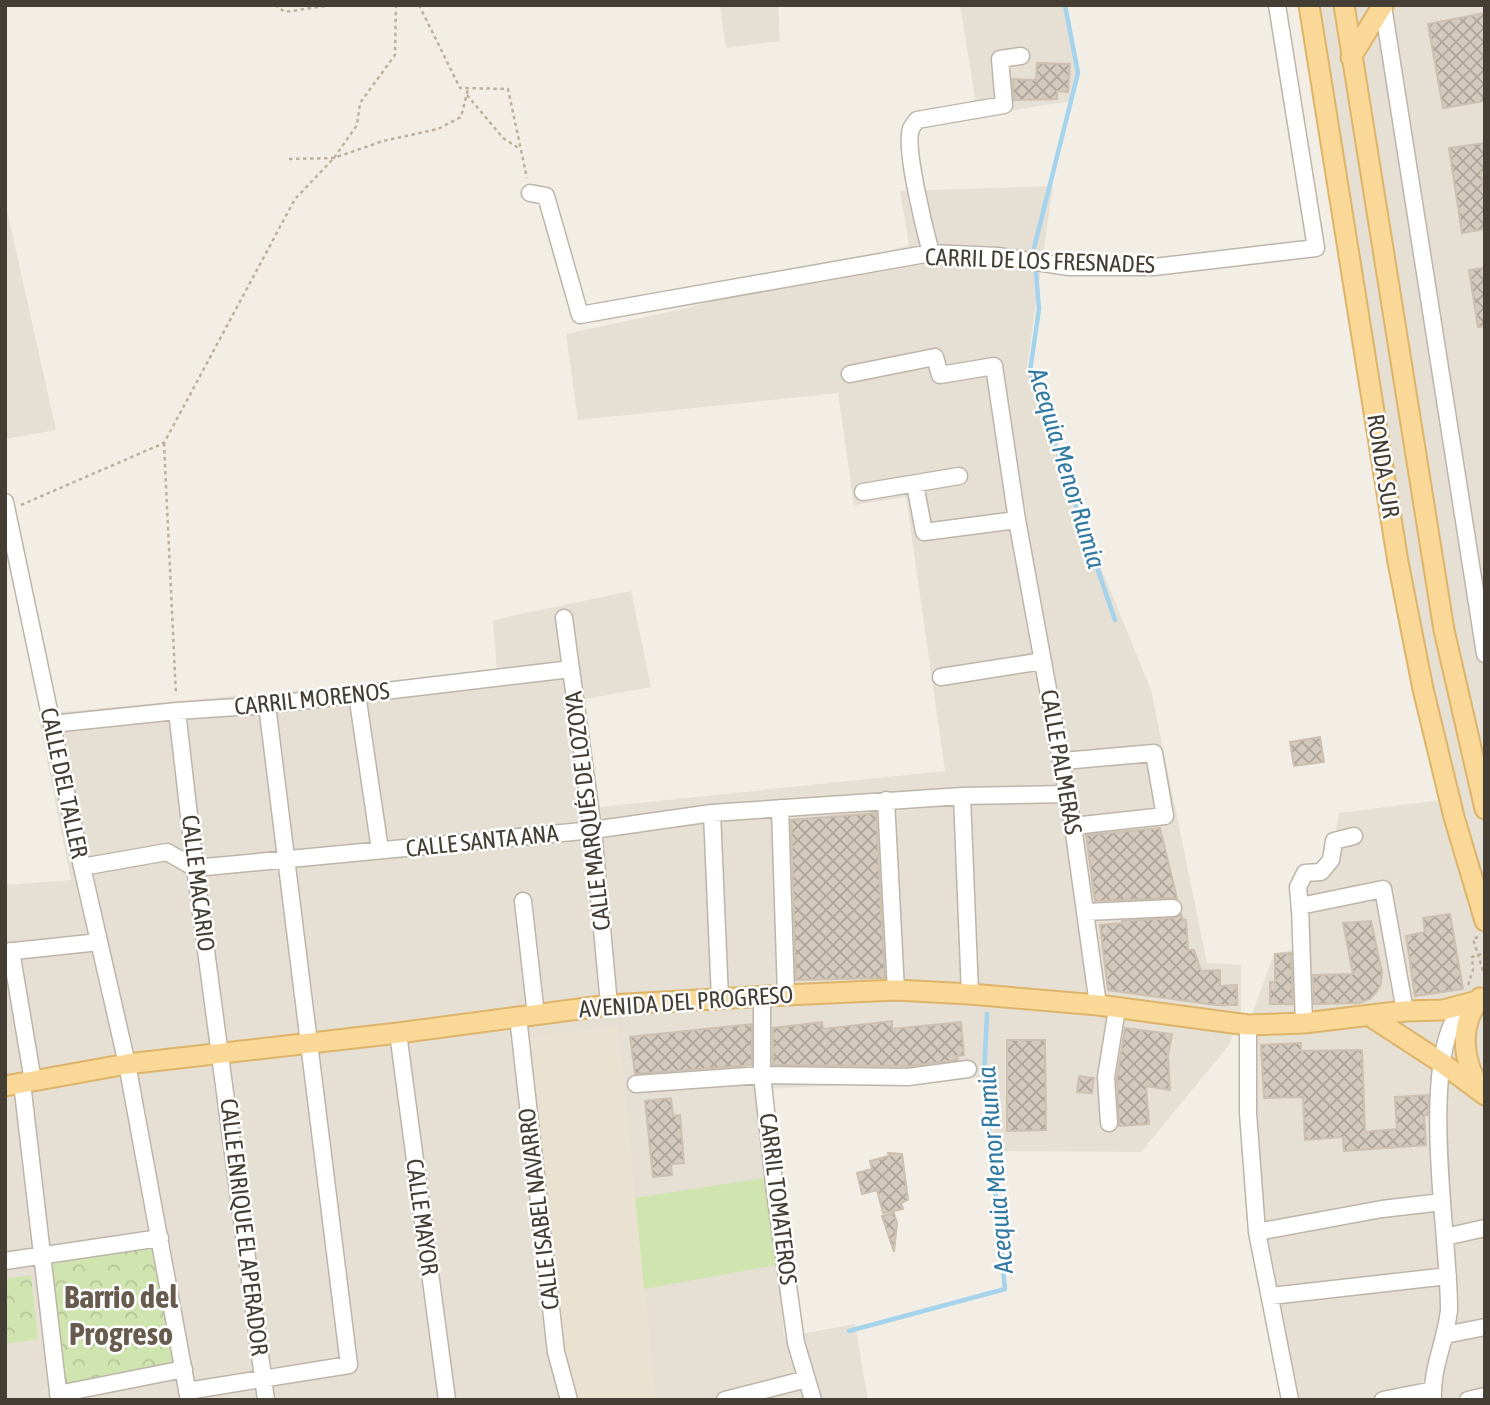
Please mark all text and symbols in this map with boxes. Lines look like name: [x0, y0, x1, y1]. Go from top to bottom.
street label: CARRIL DE LOS FRESNADES: [925, 243, 1155, 278]
water label: Acequia Menor Rumia: [1022, 363, 1112, 572]
street label: RONDA SUR: [1362, 412, 1405, 520]
street label: CARRIL MORENOS: [233, 677, 391, 720]
street label: CALLE PALMERAS: [1035, 687, 1088, 836]
street label: CALLE MARQUÉS DE LOZOYA: [559, 690, 616, 932]
street label: CALLE DEL TALLER: [35, 705, 94, 861]
street label: CALLE MACARIO: [177, 813, 220, 953]
street label: CALLE SANTA ANA: [404, 819, 560, 862]
street label: AVENIDA DEL PROGRESO: [578, 981, 794, 1022]
water label: Acequia Menor Rumia: [971, 1065, 1019, 1276]
street label: CALLE ENRIQUE EL APERADOR: [215, 1097, 274, 1357]
street label: CALLE ISABEL NAVARRO: [513, 1107, 564, 1311]
street label: CARRIL TOMATEROS: [755, 1112, 802, 1286]
street label: CALLE MAYOR: [401, 1157, 444, 1277]
district label: Barrio del Progreso: [64, 1278, 178, 1352]

